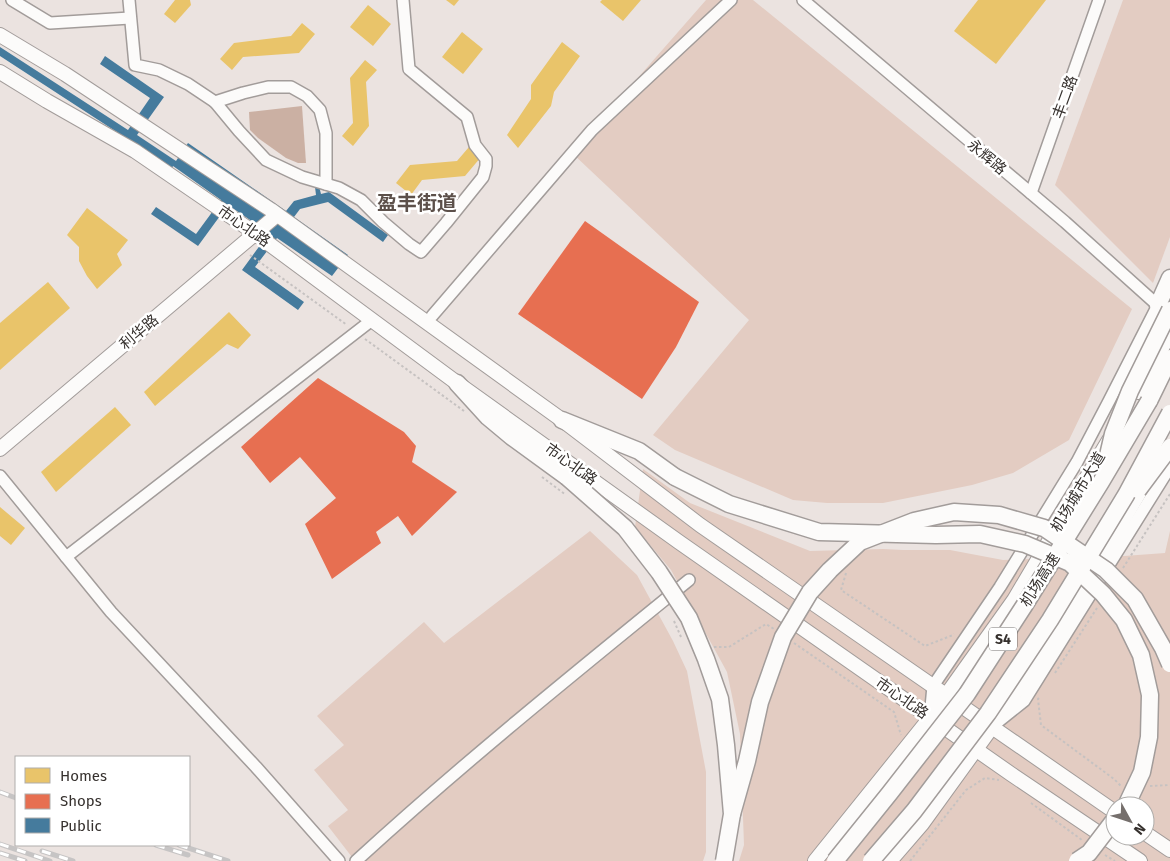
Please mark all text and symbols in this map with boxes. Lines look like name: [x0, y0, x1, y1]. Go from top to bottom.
street label: 丰二路: [1049, 73, 1081, 121]
street label: 永辉路: [964, 136, 1010, 178]
district label: 盈丰街道: [377, 191, 457, 215]
street label: 市心北路: [214, 201, 274, 251]
street label: 利华路: [116, 311, 162, 353]
street label: 市心北路: [541, 439, 601, 489]
street label: 机场城市大道: [1047, 449, 1109, 535]
street label: 机场高速: [1016, 550, 1064, 610]
road number: S4: [989, 628, 1017, 650]
street label: 市心北路: [872, 673, 932, 723]
legend: [15, 756, 190, 846]
text: Homes: [60, 767, 107, 785]
text: Shops: [60, 792, 102, 810]
north arrow: [1105, 796, 1155, 846]
text: Public: [60, 817, 102, 835]
text: N: [1130, 820, 1149, 838]

